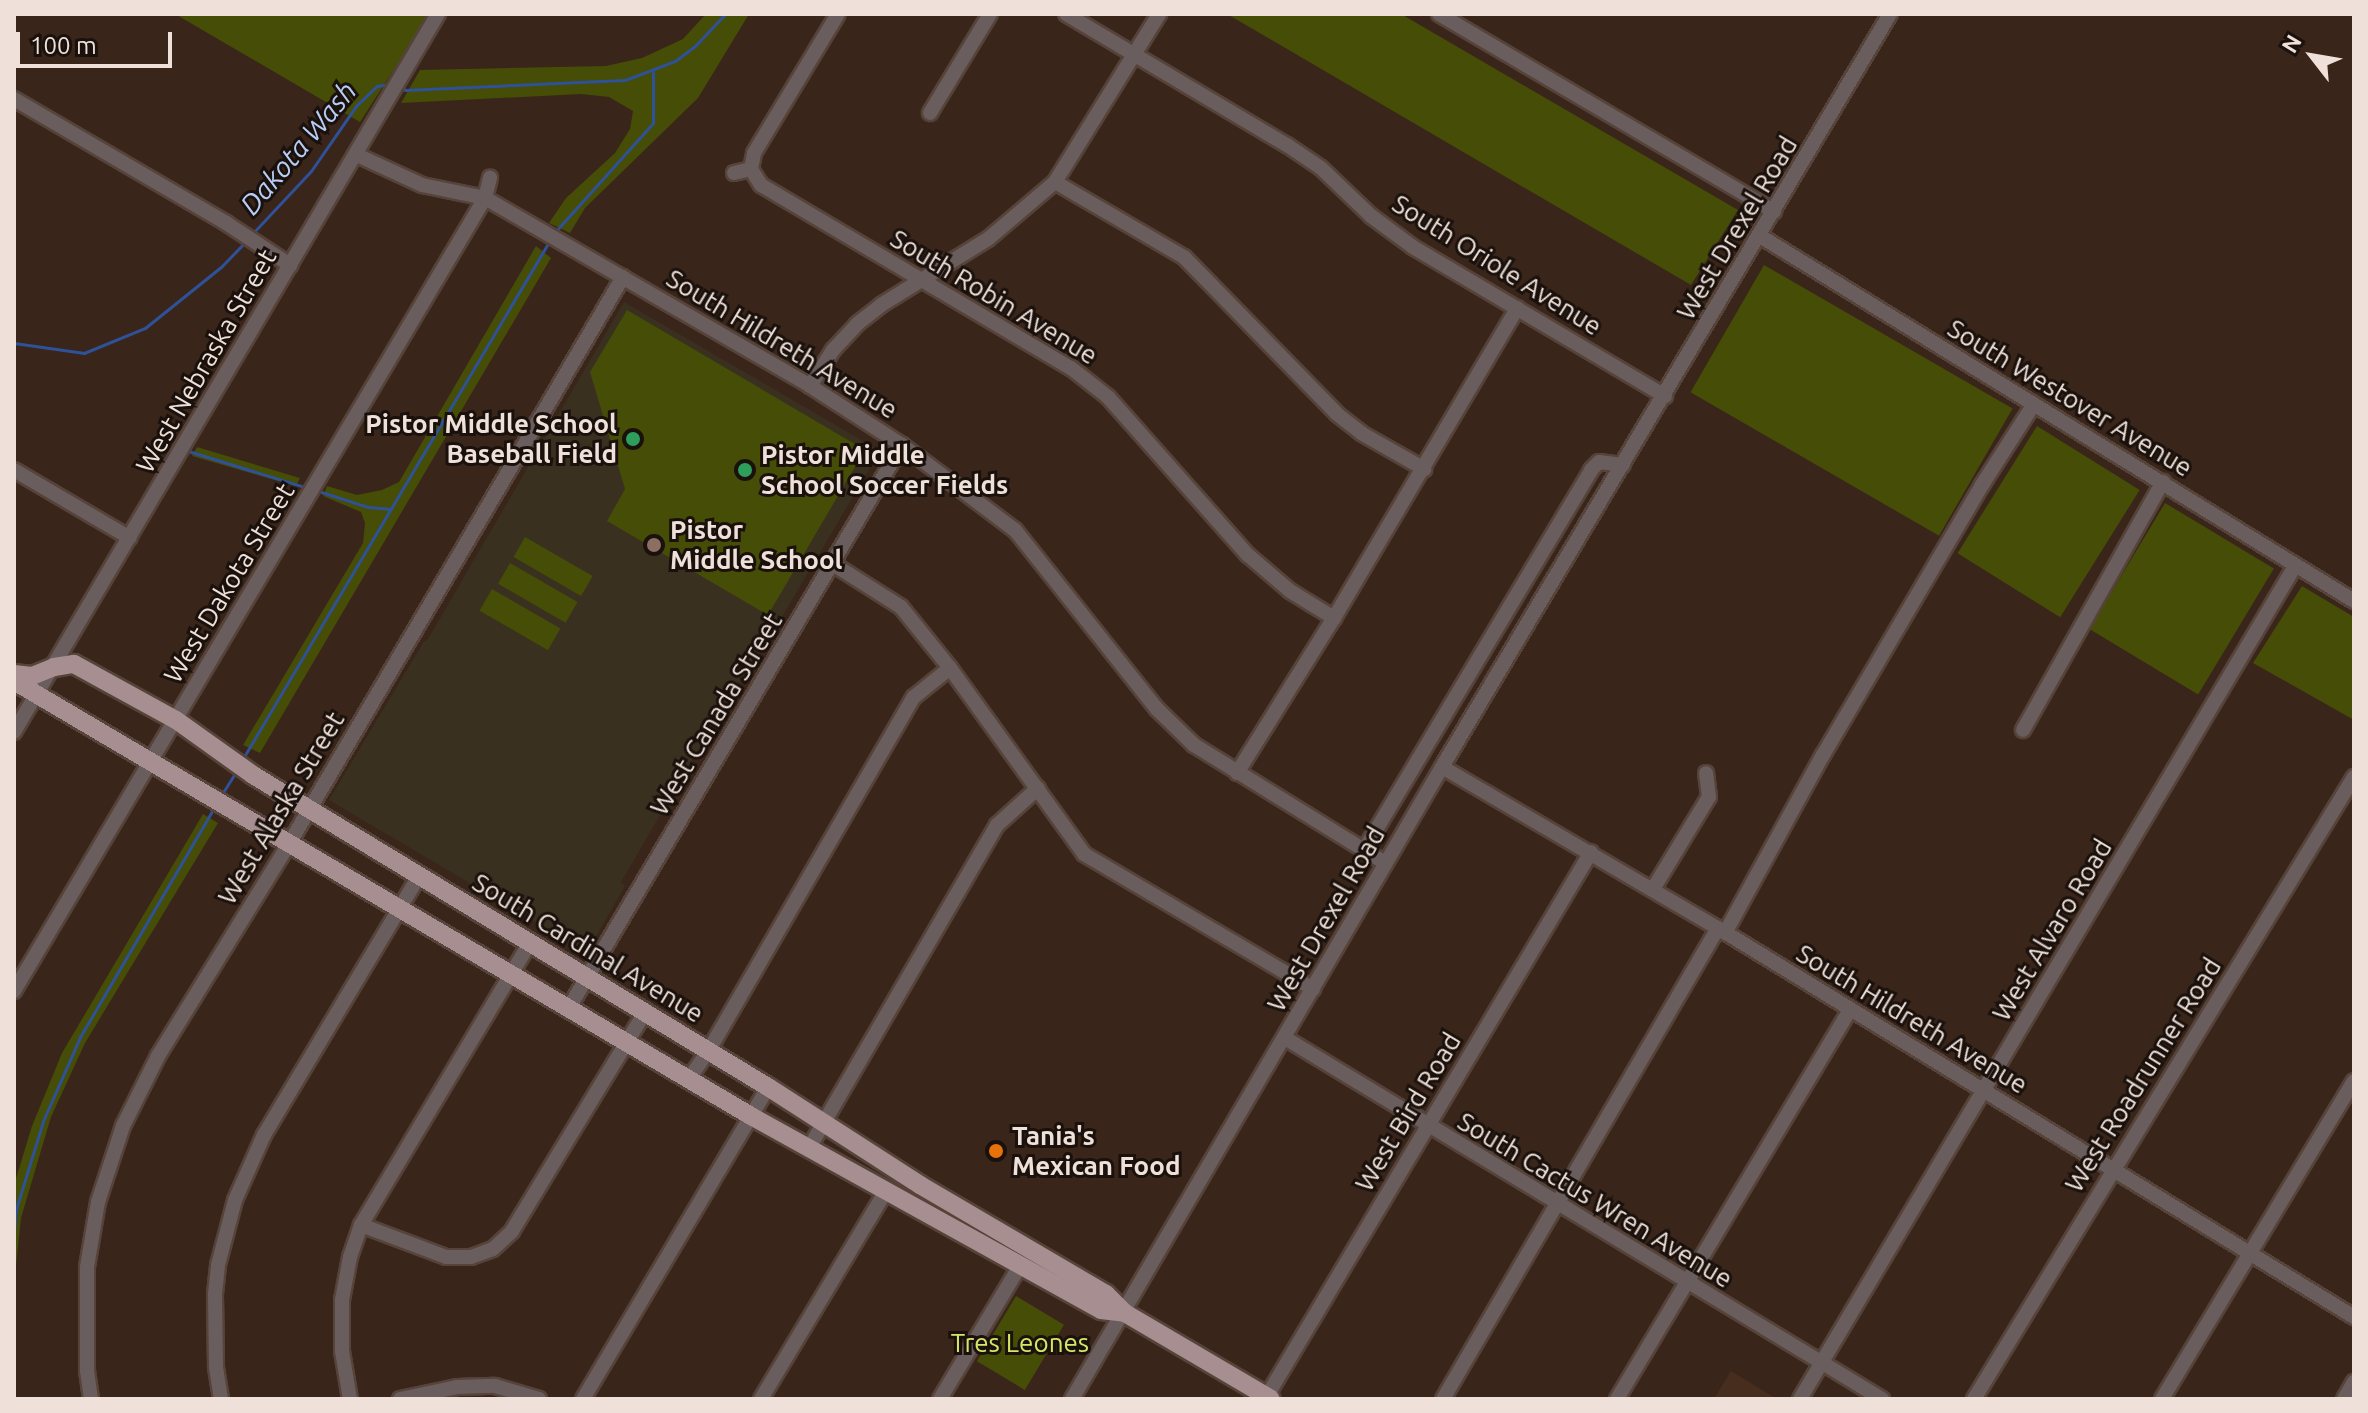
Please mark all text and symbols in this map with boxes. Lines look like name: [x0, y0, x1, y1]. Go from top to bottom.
scale bar: [20, 16, 176, 66]
north arrow: [2272, 16, 2352, 96]
text: N: [2276, 30, 2306, 57]
text: 100 m: [30, 32, 97, 59]
water label: Dakota Wash: [233, 75, 363, 221]
street label: West Drexel Road: [1670, 131, 1804, 325]
street label: South Oriole Avenue: [1387, 188, 1607, 342]
street label: South Robin Avenue: [885, 223, 1103, 371]
street label: West Nebraska Street: [129, 244, 283, 478]
street label: South Hildreth Avenue: [661, 263, 903, 425]
street label: South Westover Avenue: [1942, 313, 2198, 483]
place label: Pistor Middle School Baseball Field: [365, 408, 617, 470]
marker: Pistor Middle School Baseball Field: [624, 430, 642, 448]
place label: Pistor Middle School Soccer Fields: [761, 439, 1008, 500]
marker: Pistor Middle School Soccer Fields: [736, 461, 754, 479]
street label: West Dakota Street: [157, 478, 301, 688]
place label: Pistor Middle School: [670, 514, 842, 576]
marker: Pistor Middle School: [645, 536, 663, 554]
street label: West Canada Street: [643, 607, 789, 821]
street label: West Alaska Street: [211, 706, 351, 910]
street label: West Drexel Road: [1261, 821, 1391, 1017]
street label: West Alvaro Road: [1986, 834, 2118, 1026]
street label: South Cardinal Avenue: [467, 867, 709, 1029]
street label: South Hildreth Avenue: [1791, 938, 2033, 1100]
street label: West Roadrunner Road: [2058, 952, 2228, 1198]
street label: West Bird Road: [1348, 1027, 1468, 1197]
street label: South Cactus Wren Avenue: [1452, 1106, 1738, 1294]
place label: Tania's Mexican Food: [1012, 1120, 1180, 1182]
marker: Tania's Mexican Food: [987, 1142, 1005, 1160]
park label: Tres Leones: [951, 1327, 1089, 1359]

